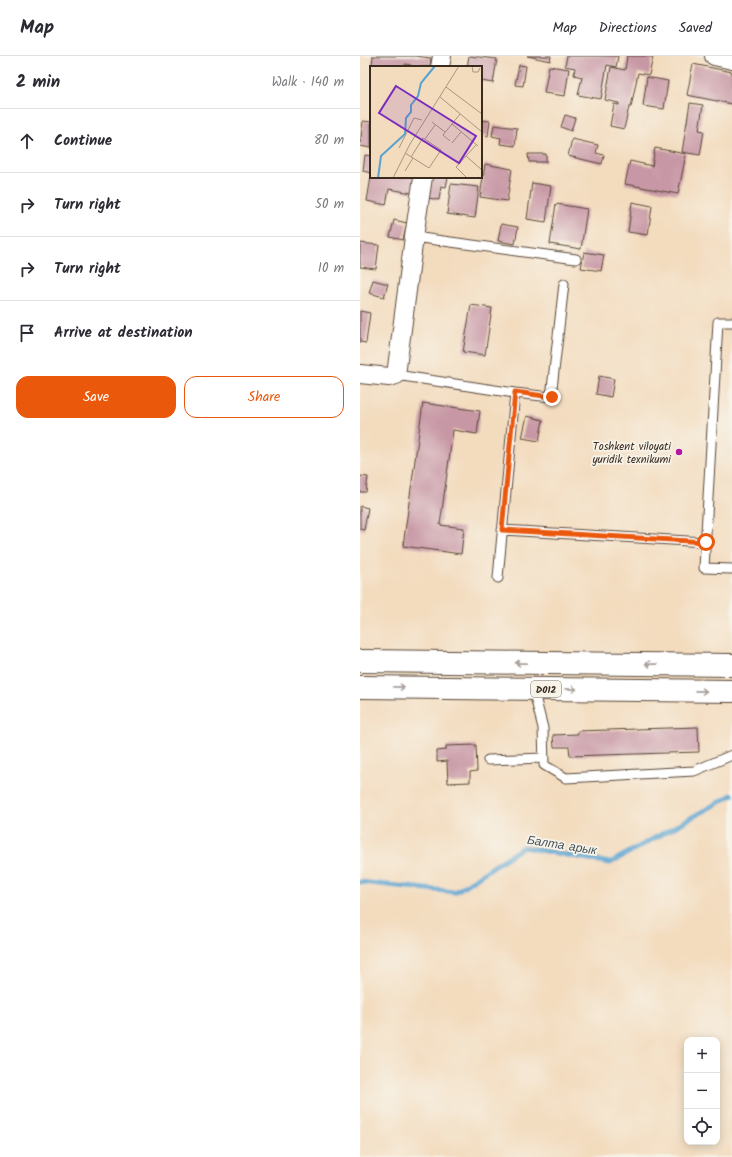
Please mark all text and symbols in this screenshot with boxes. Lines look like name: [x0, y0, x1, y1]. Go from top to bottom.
text: Map: [20, 13, 54, 43]
text: Map: [552, 17, 577, 39]
text: Directions: [599, 17, 657, 39]
text: Saved: [679, 17, 712, 39]
inset map: [370, 66, 482, 178]
text: 2 min: [16, 69, 60, 96]
text: Walk · 140 m: [272, 72, 344, 93]
text: Continue: [54, 129, 112, 153]
icon: ahead: [16, 130, 38, 152]
text: 80 m: [314, 130, 344, 151]
text: Turn right: [54, 193, 121, 217]
icon: right: [16, 194, 38, 216]
text: 50 m: [315, 194, 344, 215]
text: Turn right: [54, 257, 121, 281]
icon: right: [16, 258, 38, 280]
text: 10 m: [318, 258, 344, 279]
text: Arrive at destination: [54, 321, 193, 345]
icon: arrive: [16, 322, 38, 344]
button: Save: [16, 376, 176, 418]
button: Share: [184, 376, 344, 418]
route end: [543, 388, 561, 406]
place label: Toshkent viloyati yuridik texnikumi: [591, 438, 671, 469]
marker: Toshkent viloyati yuridik texnikumi: [674, 447, 684, 457]
route start: [697, 533, 715, 551]
one-way arrow: [515, 659, 528, 667]
one-way arrow: [645, 661, 658, 668]
road number: D012: [531, 681, 561, 697]
one-way arrow: [392, 683, 405, 691]
one-way arrow: [564, 685, 577, 693]
one-way arrow: [694, 687, 707, 695]
water label: Балта арык: [526, 831, 599, 861]
map controls: [684, 1037, 720, 1145]
button: +: [684, 1037, 720, 1073]
button: −: [684, 1073, 720, 1109]
button: locate: [684, 1109, 720, 1145]

